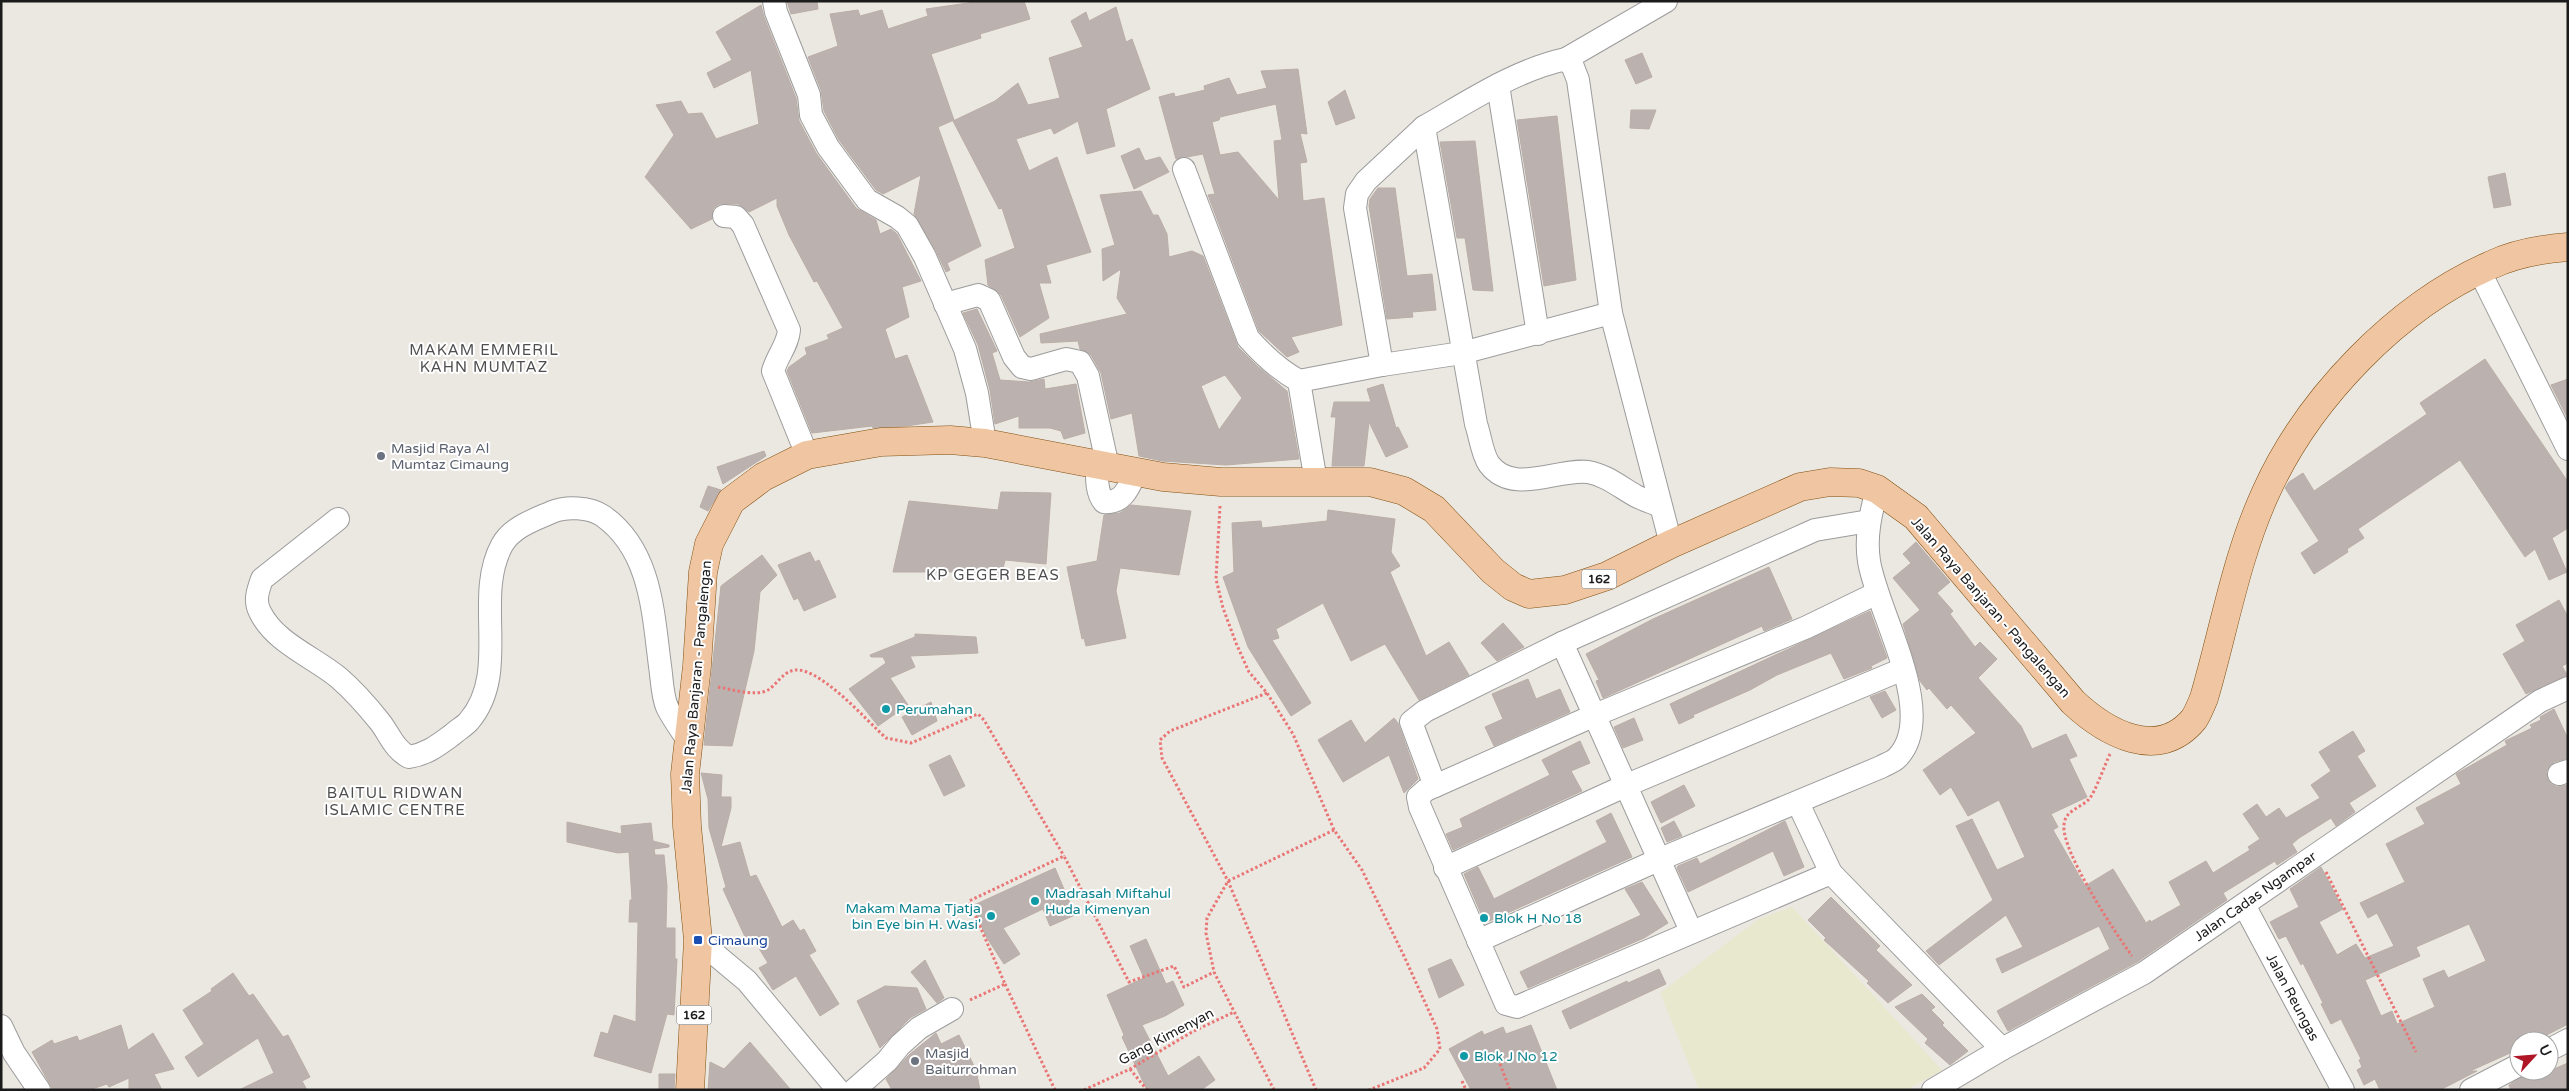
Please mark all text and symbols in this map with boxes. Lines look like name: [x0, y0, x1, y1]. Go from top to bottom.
district label: MAKAM EMMERIL KAHN MUMTAZ: [409, 341, 559, 376]
place label: Masjid Raya Al Mumtaz Cimaung: [391, 440, 509, 473]
marker: Masjid Raya Al Mumtaz Cimaung: [375, 450, 387, 462]
street label: Jalan Raya Banjaran - Pangalengan: [1907, 513, 2074, 701]
street label: Jalan Raya Banjaran - Pangalengan: [678, 560, 715, 794]
district label: KP GEGER BEAS: [926, 566, 1060, 584]
road number: 162: [1582, 570, 1616, 588]
place label: Perumahan: [896, 701, 973, 718]
marker: Perumahan: [880, 703, 892, 715]
district label: BAITUL RIDWAN ISLAMIC CENTRE: [324, 784, 466, 819]
street label: Jalan Cadas Ngampar: [2191, 847, 2320, 945]
place label: Madrasah Miftahul Huda Kimenyan: [1045, 885, 1171, 918]
marker: Madrasah Miftahul Huda Kimenyan: [1029, 895, 1041, 907]
place label: Makam Mama Tjatja bin Eye bin H. Wasi': [846, 900, 981, 933]
marker: Makam Mama Tjatja bin Eye bin H. Wasi': [985, 910, 997, 922]
place label: Blok H No 18: [1494, 910, 1582, 927]
marker: Blok H No 18: [1478, 912, 1490, 924]
place label: Cimaung: [708, 932, 768, 949]
marker: Cimaung: [692, 934, 704, 946]
street label: Jalan Reungas: [2262, 951, 2323, 1044]
street label: Gang Kimenyan: [1116, 1004, 1217, 1069]
road number: 162: [676, 1006, 712, 1024]
north arrow: [2509, 1031, 2559, 1081]
text: U: [2535, 1042, 2555, 1059]
place label: Masjid Baiturrohman: [925, 1045, 1017, 1078]
place label: Blok J No 12: [1474, 1048, 1558, 1065]
marker: Blok J No 12: [1458, 1050, 1470, 1062]
marker: Masjid Baiturrohman: [909, 1055, 921, 1067]

